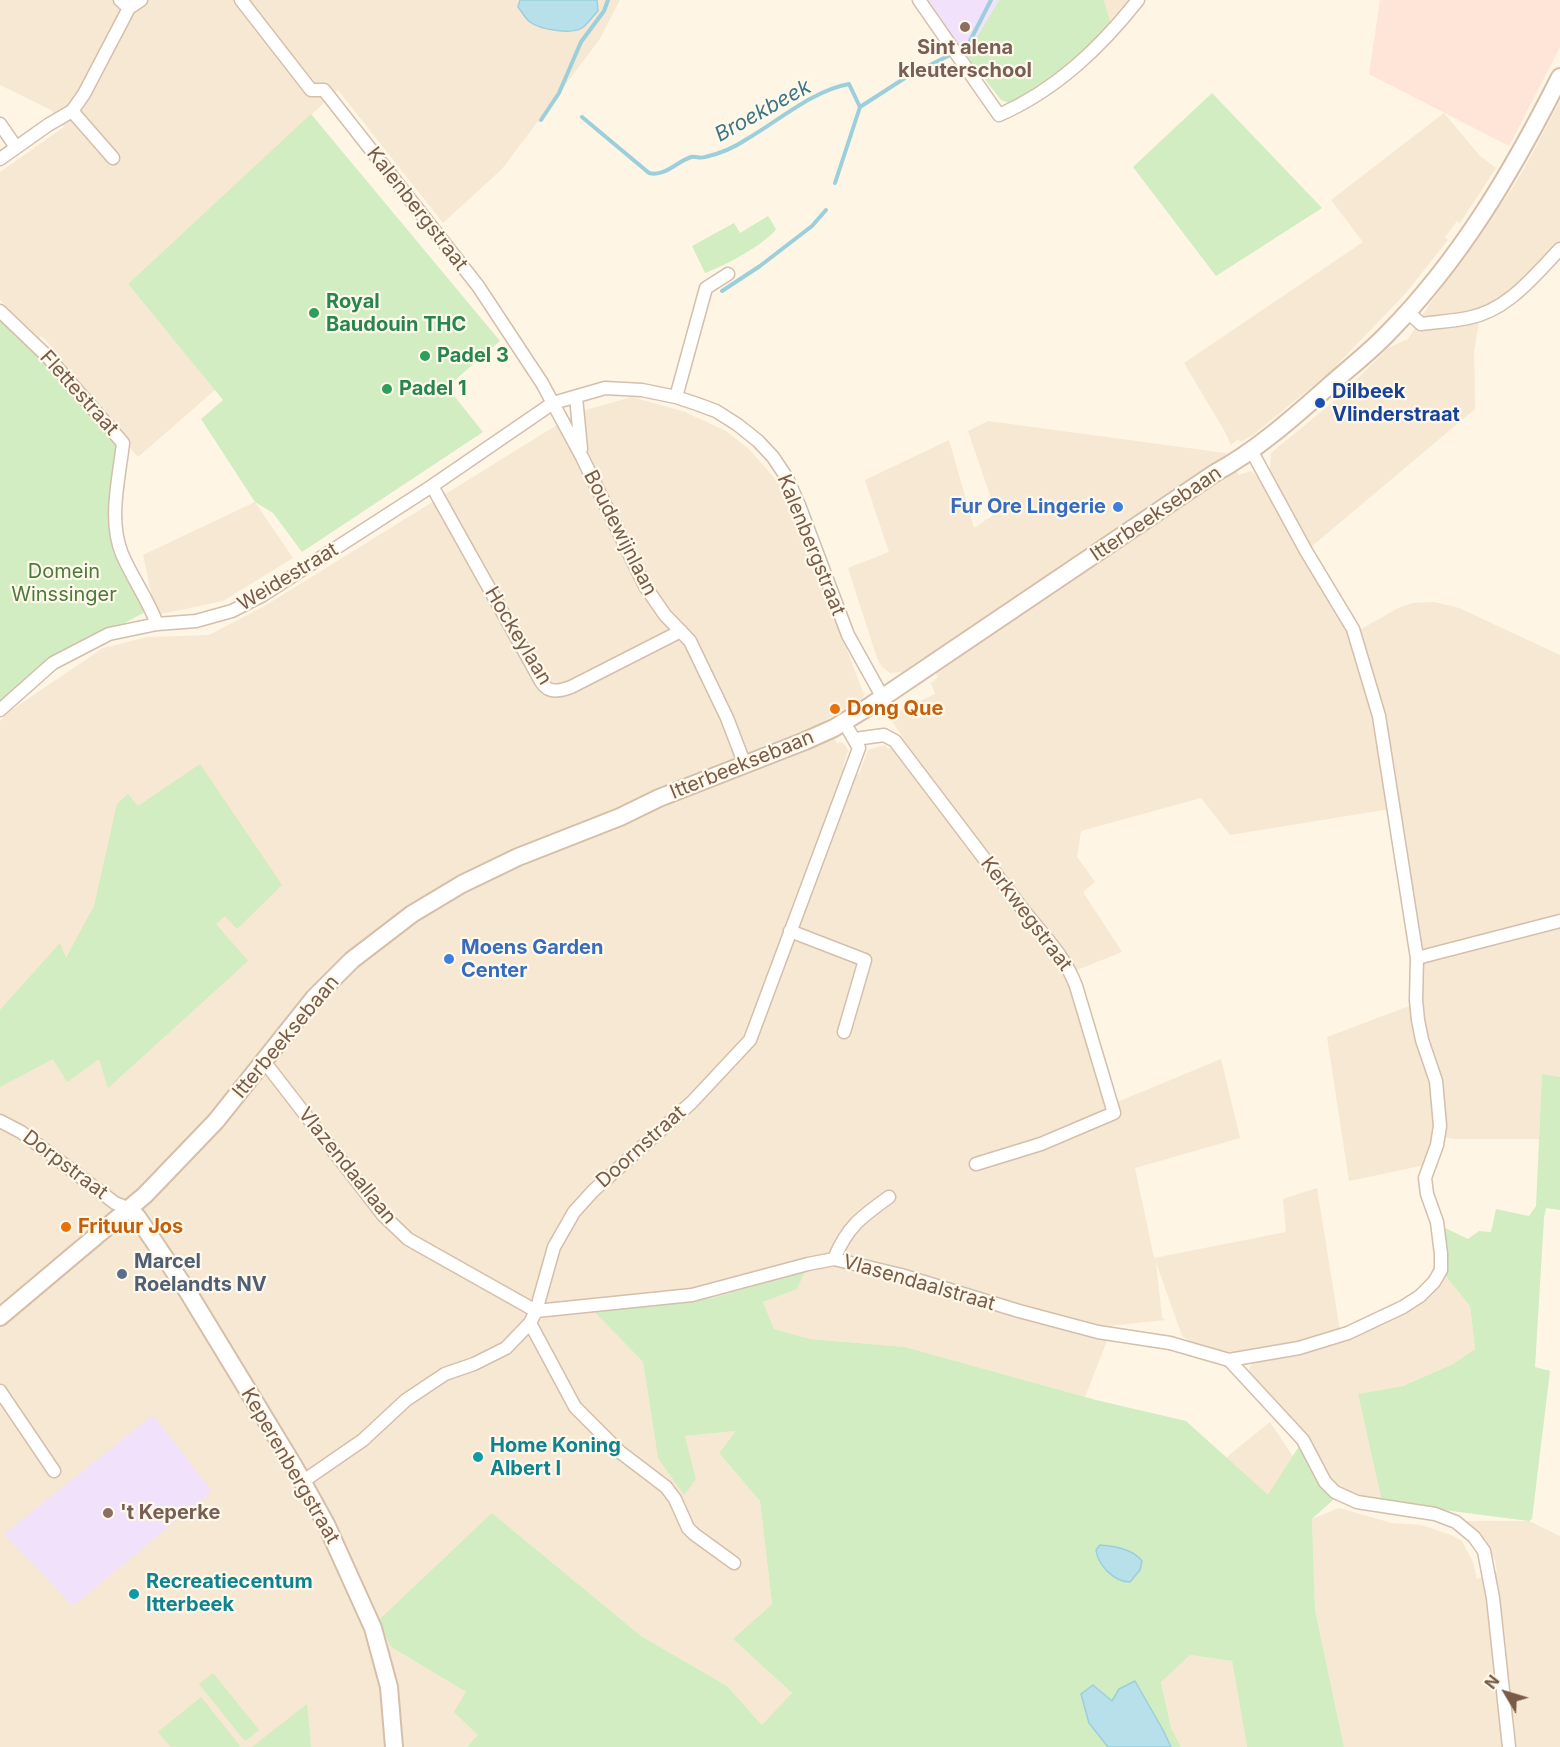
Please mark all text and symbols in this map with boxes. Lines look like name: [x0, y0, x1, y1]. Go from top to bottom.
marker: Sint alena kleuterschool: [958, 20, 972, 34]
place label: Sint alena kleuterschool: [898, 36, 1032, 83]
water label: Broekbeek: [710, 74, 816, 148]
street label: Kalenbergstraat: [361, 143, 473, 275]
place label: Royal Baudouin THC: [326, 290, 466, 337]
marker: Royal Baudouin THC: [307, 306, 321, 320]
place label: Padel 3: [437, 344, 509, 368]
street label: Flettestraat: [35, 346, 123, 440]
marker: Padel 3: [418, 349, 432, 363]
place label: Padel 1: [399, 377, 467, 401]
place label: Dilbeek Vlinderstraat: [1332, 380, 1460, 427]
marker: Padel 1: [380, 382, 394, 396]
marker: Dilbeek Vlinderstraat: [1313, 396, 1327, 410]
street label: Itterbeeksebaan: [1086, 461, 1226, 567]
street label: Boudewijnlaan: [578, 466, 662, 600]
street label: Kalenbergstraat: [772, 471, 850, 619]
place label: Fur Ore Lingerie: [951, 495, 1106, 519]
marker: Fur Ore Lingerie: [1111, 500, 1125, 514]
street label: Weidestraat: [234, 538, 342, 616]
park label: Domein Winssinger: [11, 560, 117, 607]
street label: Hockeylaan: [479, 582, 557, 690]
place label: Dong Que: [847, 697, 943, 721]
marker: Dong Que: [828, 702, 842, 716]
street label: Itterbeeksebaan: [667, 725, 817, 805]
street label: Kerkwegstraat: [975, 852, 1077, 976]
place label: Moens Garden Center: [461, 936, 603, 983]
marker: Moens Garden Center: [442, 952, 456, 966]
street label: Itterbeeksebaan: [228, 971, 344, 1103]
street label: Doornstraat: [591, 1101, 691, 1193]
street label: Vlazendaallaan: [293, 1103, 401, 1229]
street label: Dorpstraat: [18, 1125, 112, 1205]
place label: Frituur Jos: [78, 1215, 183, 1239]
marker: Frituur Jos: [59, 1220, 73, 1234]
place label: Marcel Roelandts NV: [134, 1250, 267, 1297]
street label: Vlasendaalstraat: [840, 1250, 998, 1316]
marker: Marcel Roelandts NV: [115, 1267, 129, 1281]
street label: Keperenbergstraat: [236, 1384, 344, 1548]
place label: Home Koning Albert I: [490, 1434, 621, 1481]
marker: Home Koning Albert I: [471, 1450, 485, 1464]
place label: 't Keperke: [120, 1501, 220, 1525]
marker: 't Keperke: [101, 1506, 115, 1520]
place label: Recreatiecentum Itterbeek: [146, 1570, 313, 1617]
marker: Recreatiecentum Itterbeek: [127, 1587, 141, 1601]
north arrow: [1476, 1663, 1536, 1723]
text: N: [1480, 1671, 1503, 1693]

